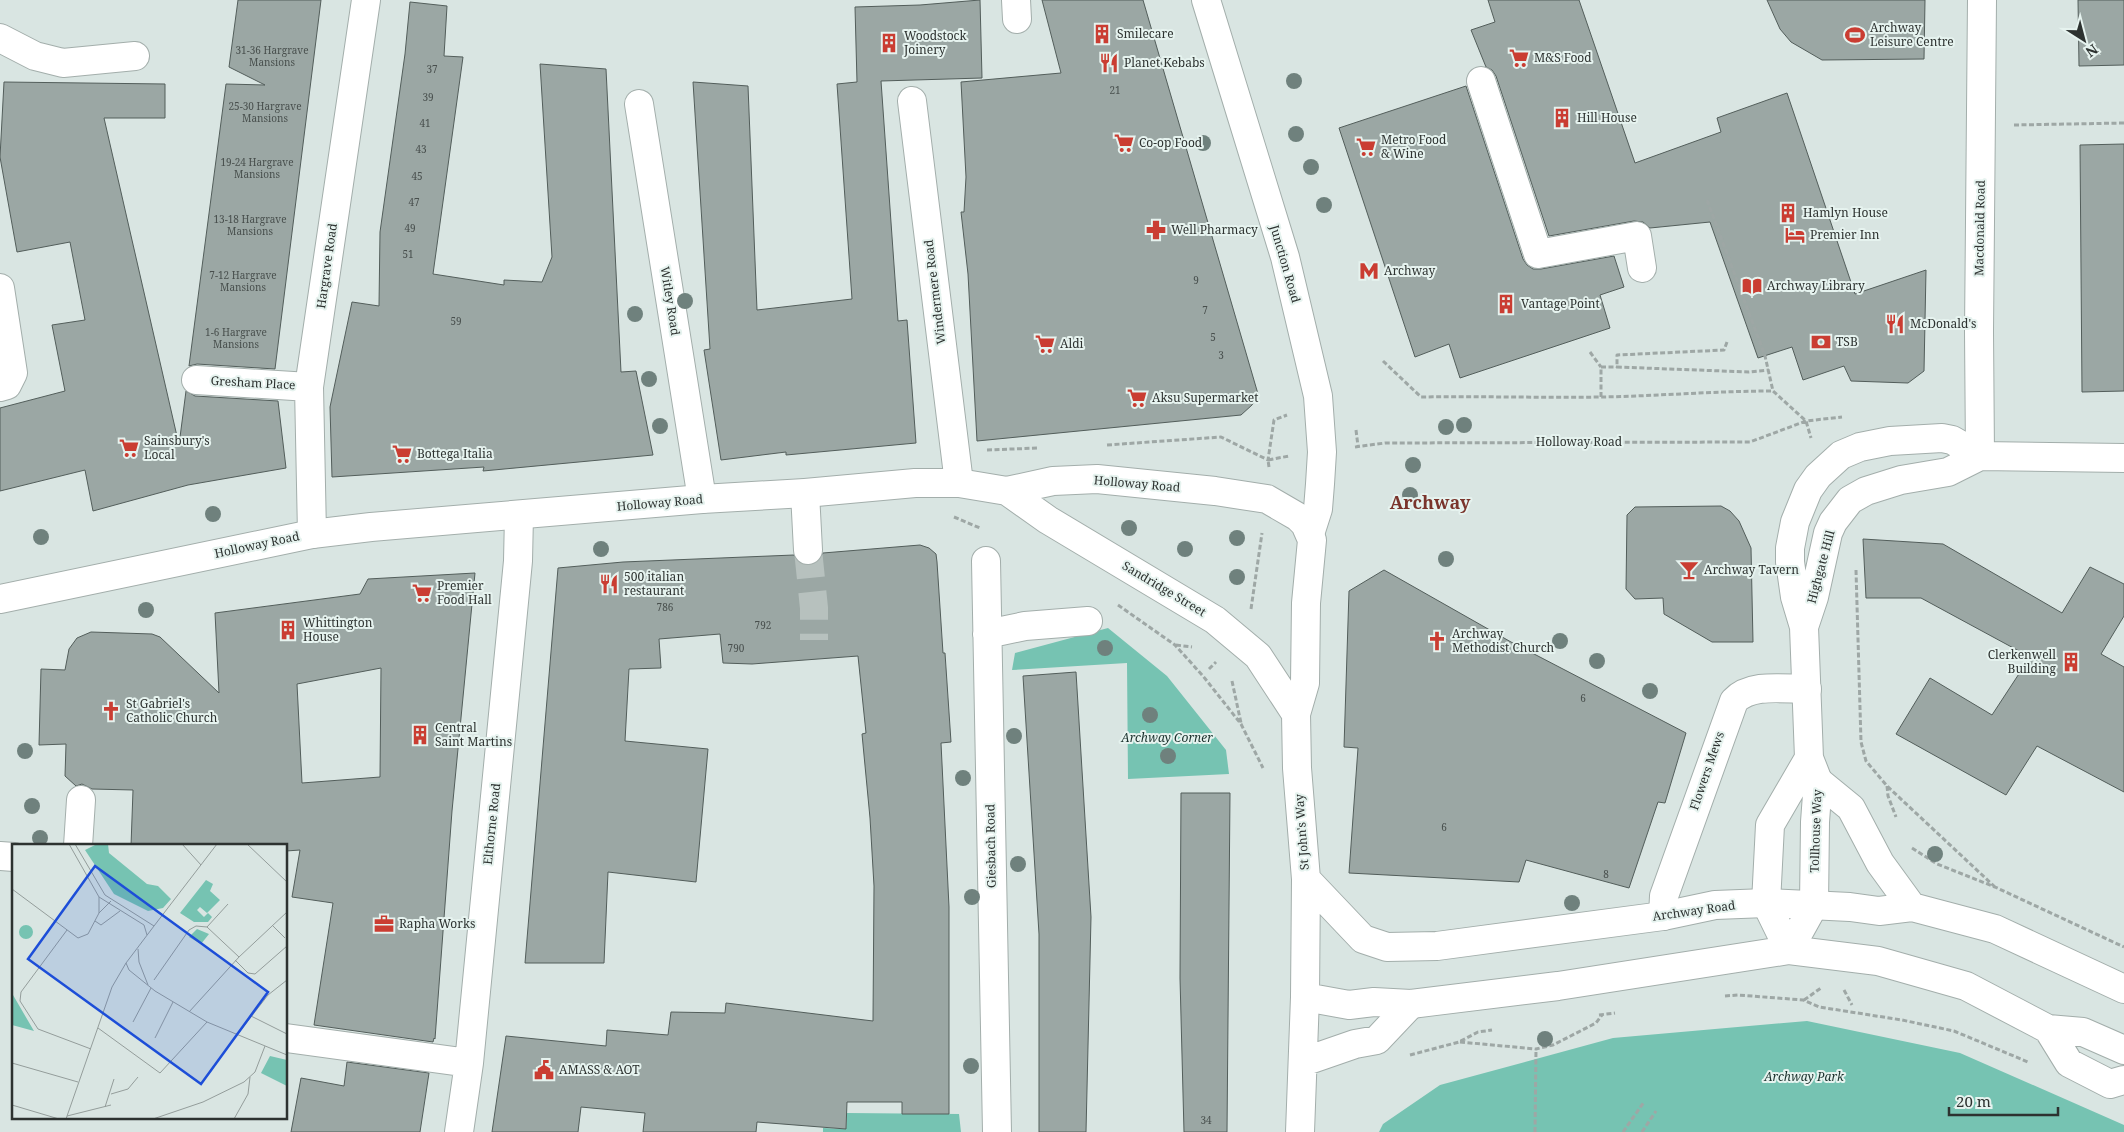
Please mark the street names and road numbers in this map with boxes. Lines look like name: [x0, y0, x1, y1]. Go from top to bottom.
street label: Macdonald Road: [1970, 179, 1989, 276]
street label: Hargrave Road: [312, 222, 341, 310]
street label: Junction Road: [1266, 222, 1305, 305]
street label: Windermere Road: [920, 238, 949, 345]
street label: Witley Road: [657, 265, 684, 337]
street label: Gresham Place: [210, 372, 296, 393]
street label: Holloway Road: [1536, 433, 1623, 450]
street label: Holloway Road: [1093, 471, 1181, 496]
street label: Holloway Road: [616, 490, 704, 515]
street label: Holloway Road: [213, 527, 302, 562]
street label: Highgate Hill: [1803, 528, 1839, 605]
street label: Sandridge Street: [1119, 557, 1209, 620]
street label: Flowers Mews: [1685, 729, 1728, 812]
street label: Elthorne Road: [479, 782, 504, 866]
street label: Tollhouse Way: [1806, 789, 1825, 873]
street label: St John's Way: [1290, 793, 1313, 871]
street label: Giesbach Road: [981, 803, 1000, 888]
street label: Archway Road: [1651, 896, 1737, 925]

